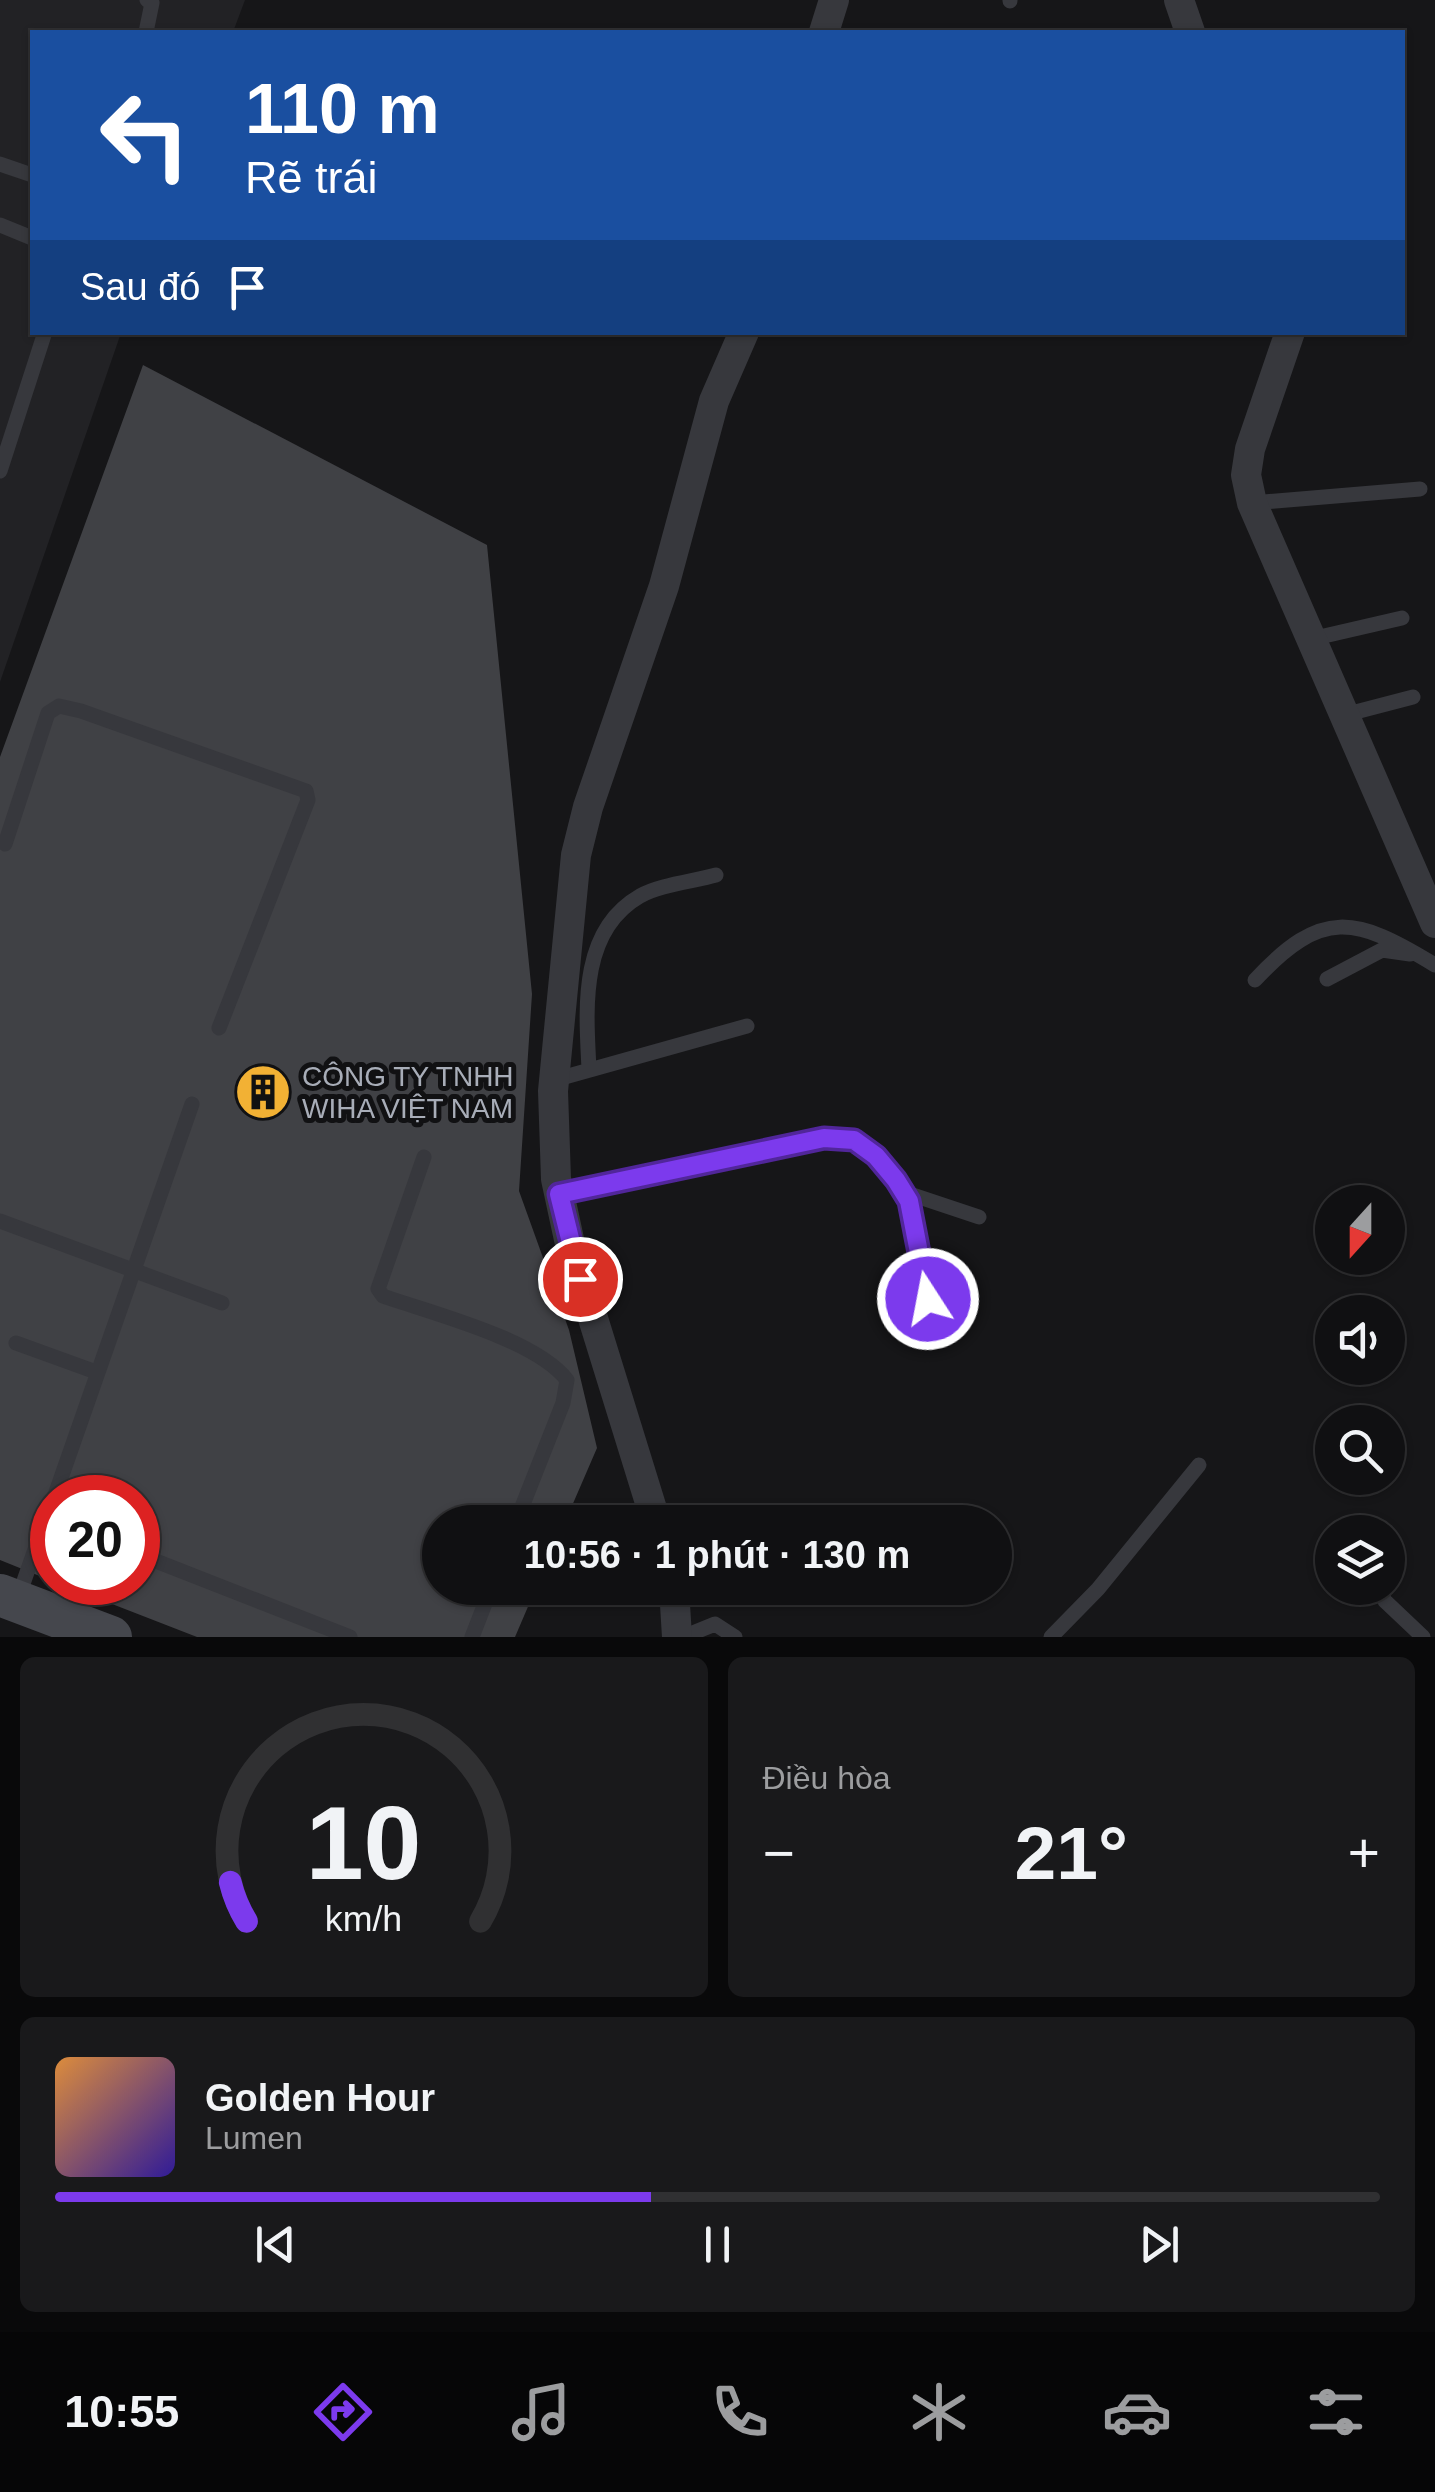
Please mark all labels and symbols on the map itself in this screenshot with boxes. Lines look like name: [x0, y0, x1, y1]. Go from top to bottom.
place label: CÔNG TY TNHH WIHA VIỆT NAM: [302, 1061, 514, 1124]
building icon: CÔNG TY TNHH WIHA VIỆT NAM: [233, 1062, 293, 1122]
north arrow: [1315, 1185, 1405, 1275]
pin: [538, 1237, 623, 1322]
position arrow: [876, 1247, 980, 1351]
speed limit sign: 20: [30, 1475, 160, 1605]

